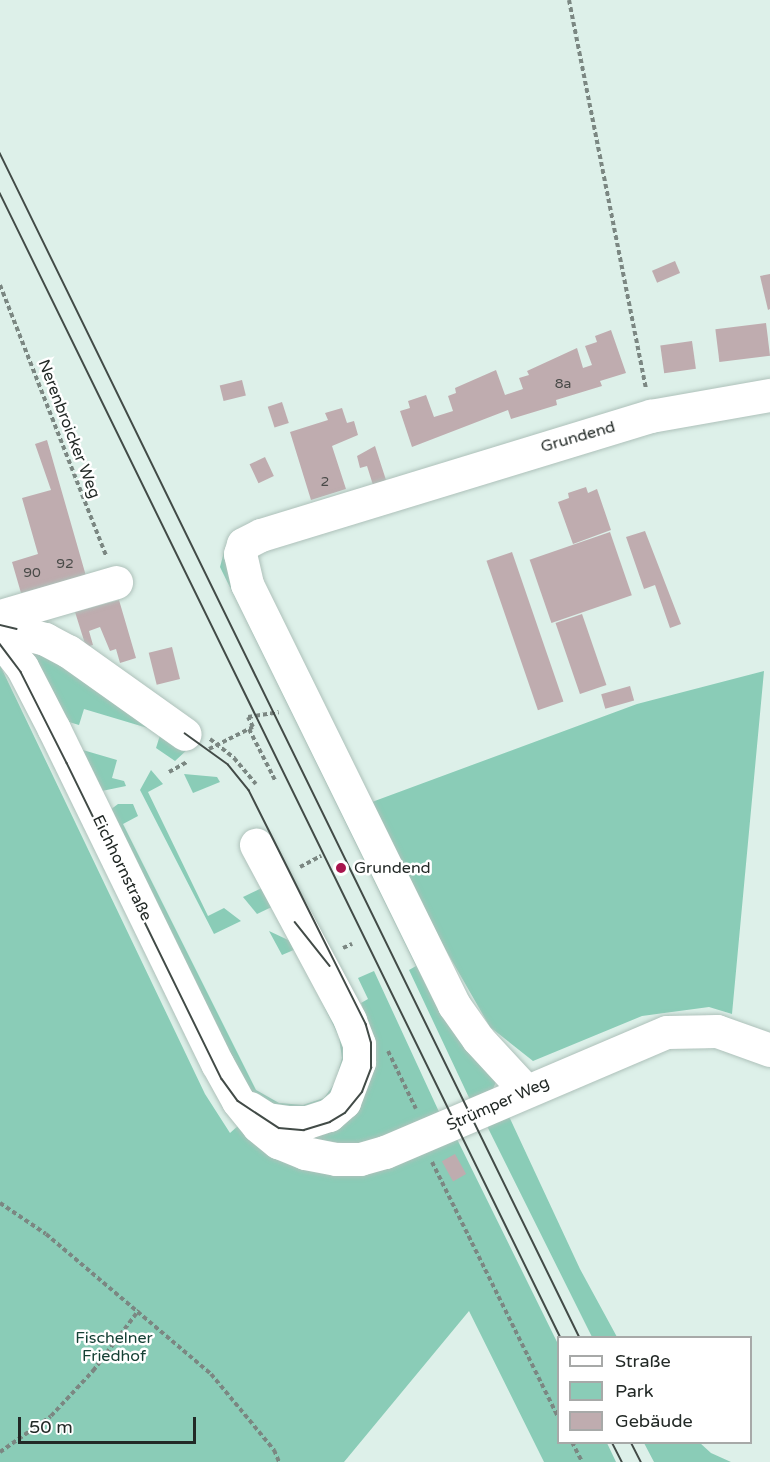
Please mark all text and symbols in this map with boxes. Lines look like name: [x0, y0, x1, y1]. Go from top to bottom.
street label: Nerenbroicker Weg: [34, 357, 104, 501]
house number: 8a: [555, 376, 571, 392]
street label: Grundend: [538, 417, 618, 457]
house number: 2: [321, 474, 329, 490]
house number: 92: [56, 556, 74, 572]
house number: 90: [23, 565, 41, 581]
street label: Eichhornstraße: [88, 812, 156, 924]
place label: Grundend: [354, 858, 431, 878]
marker: Grundend: [332, 859, 350, 877]
street label: Strümper Weg: [444, 1073, 552, 1135]
park label: Fischelner Friedhof: [75, 1328, 153, 1366]
legend: [557, 1336, 752, 1444]
text: Straße: [615, 1350, 671, 1372]
text: Park: [615, 1380, 653, 1402]
scale bar: [21, 1405, 200, 1443]
text: Gebäude: [615, 1410, 693, 1432]
text: 50 m: [29, 1416, 73, 1438]

